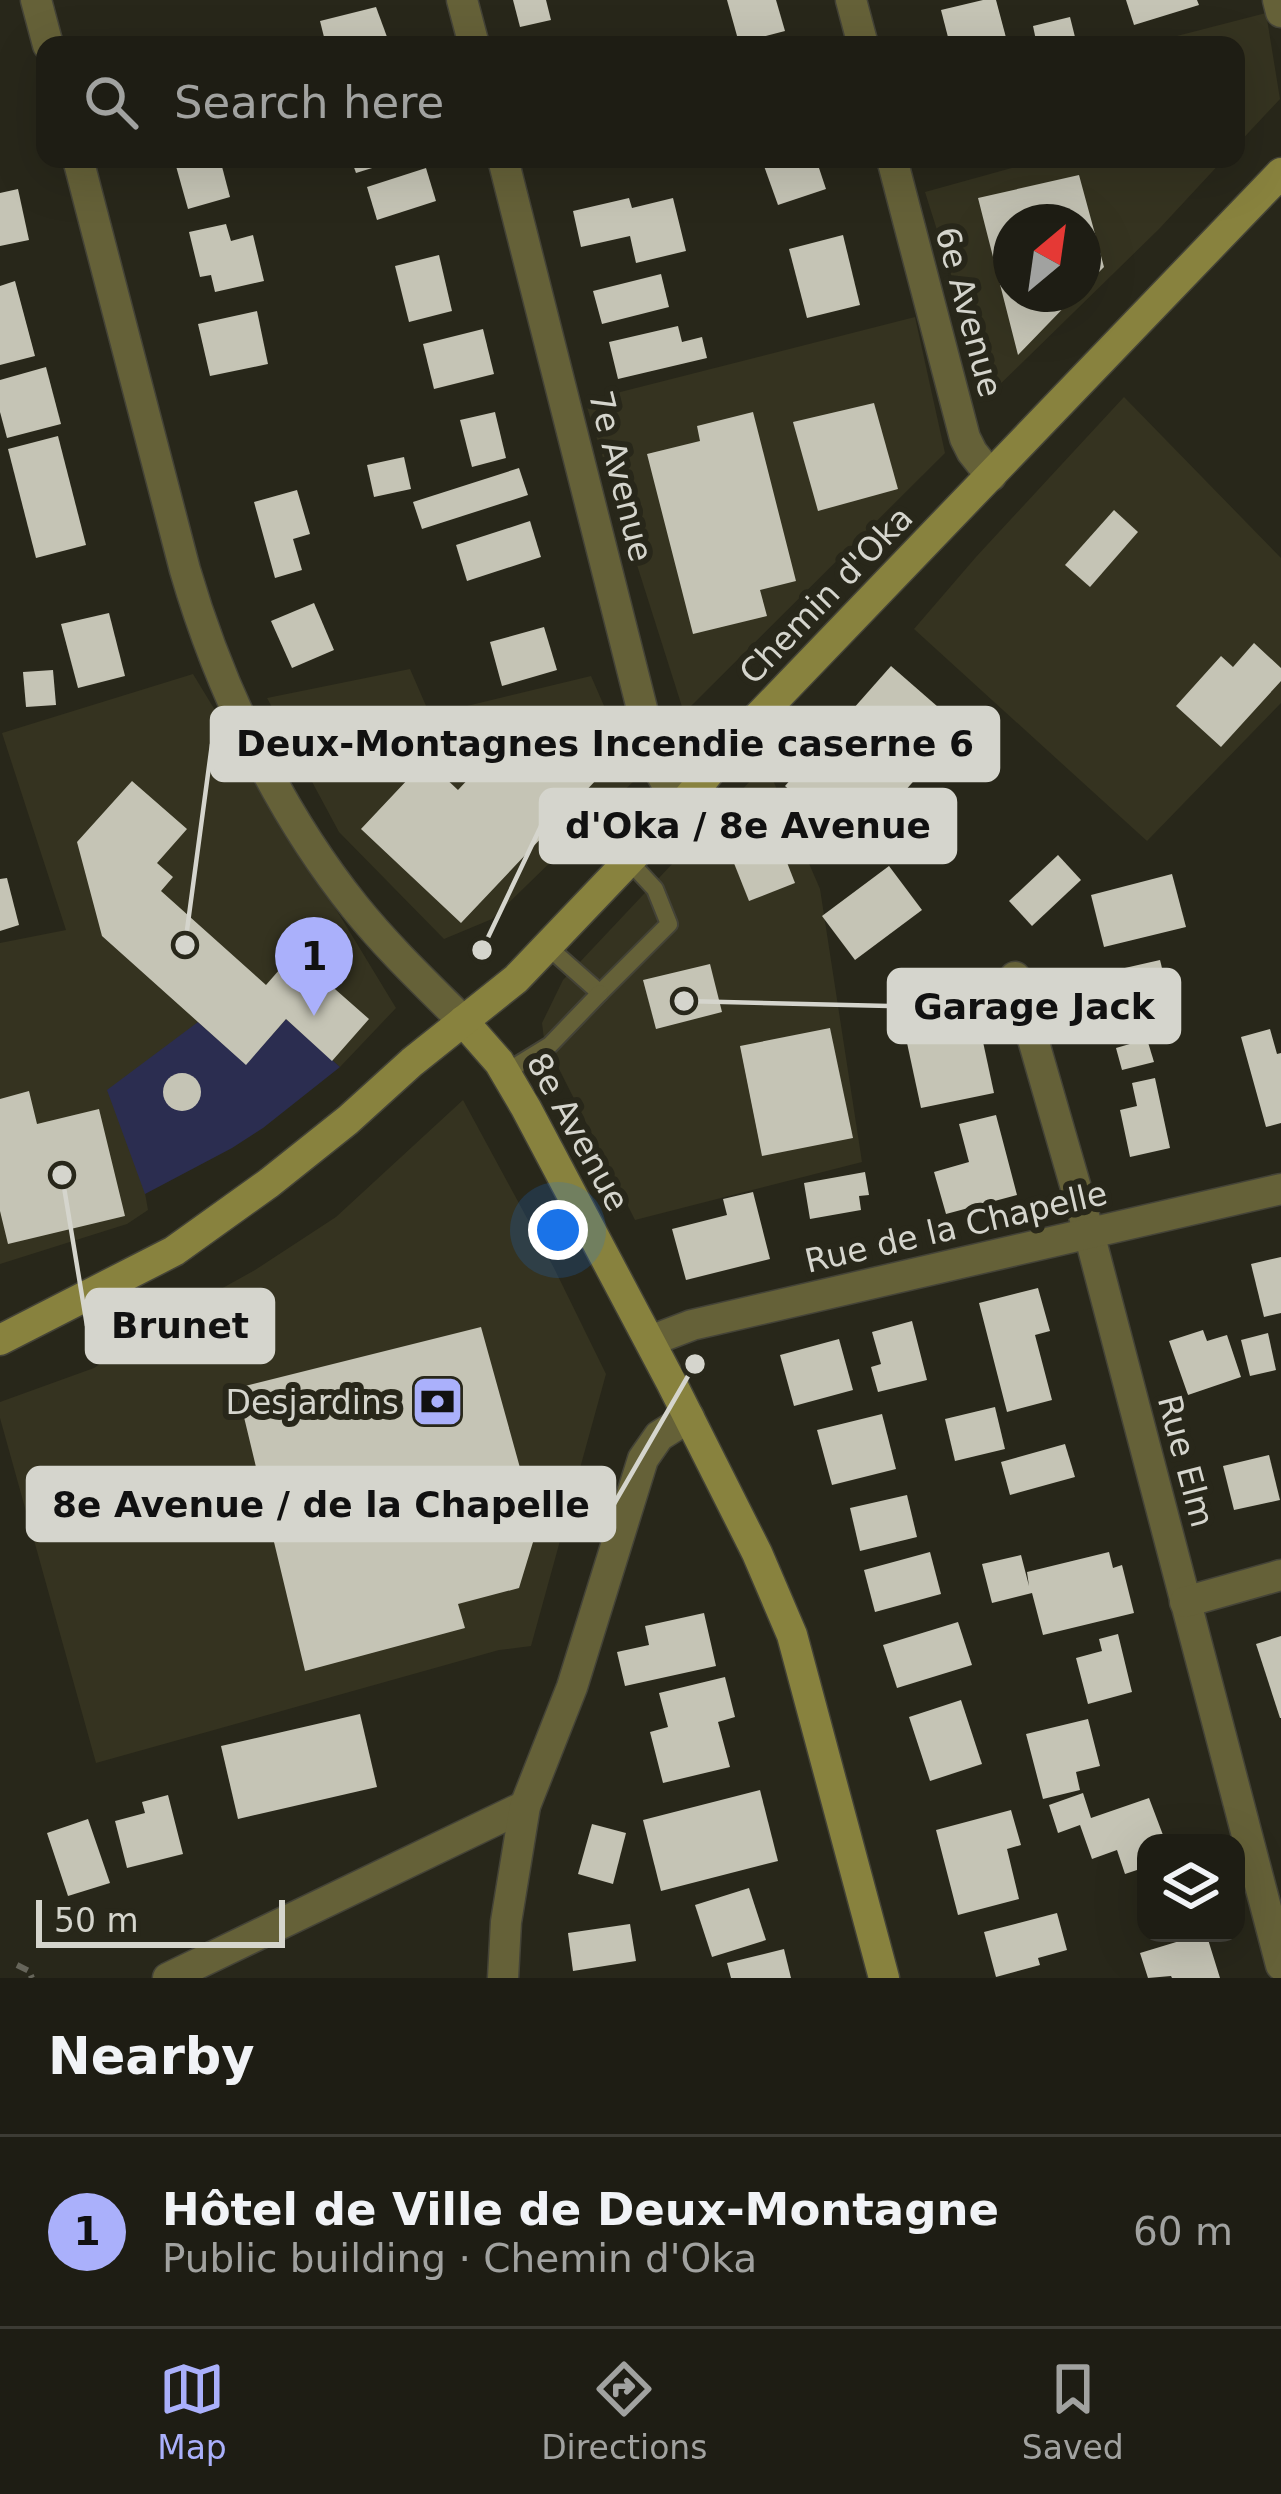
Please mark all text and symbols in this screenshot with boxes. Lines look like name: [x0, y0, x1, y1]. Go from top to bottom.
search box: [36, 36, 1245, 168]
icon: search: [78, 69, 144, 135]
text: Search here: [174, 76, 444, 129]
north arrow: [993, 204, 1101, 312]
street label: 6e Avenue: [928, 223, 1010, 401]
street label: 7e Avenue: [581, 387, 661, 565]
street label: Chemin d'Oka: [731, 498, 921, 692]
callout: Deux-Montagnes Incendie caserne 6: [212, 708, 998, 780]
text: Deux-Montagnes Incendie caserne 6: [236, 723, 974, 764]
callout: d'Oka / 8e Avenue: [541, 790, 955, 862]
text: d'Oka / 8e Avenue: [565, 805, 931, 846]
pin: 1: [275, 917, 353, 1016]
callout: Garage Jack: [889, 970, 1179, 1042]
text: Garage Jack: [913, 986, 1156, 1027]
street label: 8e Avenue: [519, 1046, 637, 1218]
street label: Rue de la Chapelle: [801, 1173, 1111, 1281]
your location: [528, 1200, 588, 1260]
callout: Brunet: [87, 1290, 273, 1362]
text: Brunet: [111, 1305, 249, 1346]
bank icon: Desjardins: [410, 1374, 466, 1430]
place label: Desjardins: [225, 1383, 399, 1422]
street label: Rue Elm: [1150, 1391, 1222, 1531]
callout: 8e Avenue / de la Chapelle: [28, 1468, 614, 1540]
text: 8e Avenue / de la Chapelle: [52, 1484, 590, 1525]
map controls: [1137, 1834, 1245, 1942]
button: layers: [1137, 1834, 1245, 1942]
scale bar: [36, 1894, 285, 1947]
text: 50 m: [54, 1901, 139, 1940]
text: Nearby: [48, 2027, 255, 2086]
text: Hôtel de Ville de Deux-Montagne: [162, 2183, 999, 2236]
text: 1: [73, 2209, 101, 2254]
text: 60 m: [1133, 2209, 1233, 2254]
text: Public building · Chemin d'Oka: [162, 2236, 757, 2281]
tab: Map: [157, 2356, 227, 2467]
tab: Directions: [541, 2356, 707, 2467]
tab: Saved: [1022, 2356, 1124, 2467]

